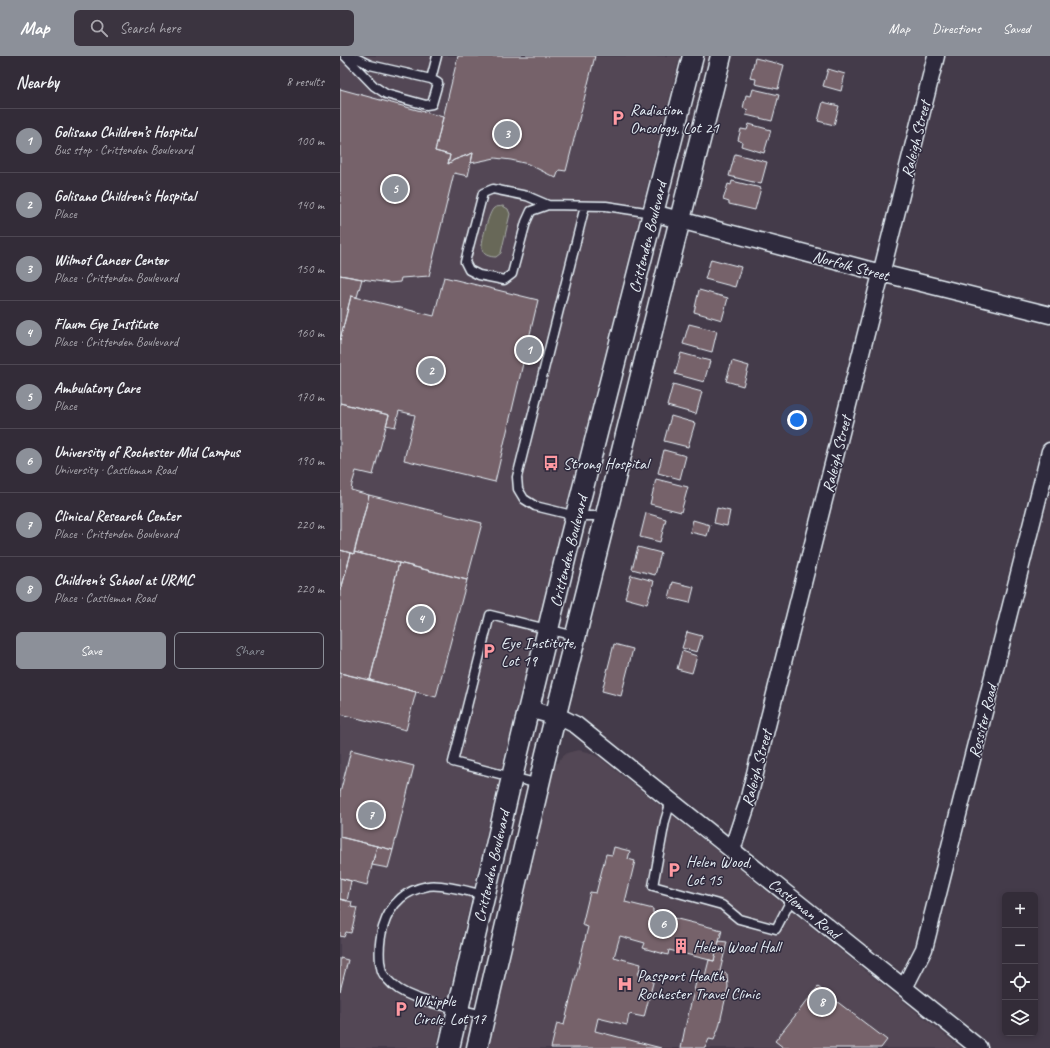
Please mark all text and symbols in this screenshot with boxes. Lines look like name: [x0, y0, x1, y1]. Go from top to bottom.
search box: [74, 10, 354, 46]
text: Map: [20, 16, 50, 40]
icon: search: [88, 17, 110, 39]
text: Search here: [120, 19, 181, 38]
text: Map: [889, 20, 910, 37]
text: Directions: [932, 20, 981, 37]
text: Saved: [1003, 20, 1030, 37]
text: Nearby: [16, 72, 59, 93]
text: 8 results: [286, 74, 324, 90]
street label: Raleigh Street: [897, 96, 936, 179]
place label: Radiation Oncology, Lot 21: [630, 100, 720, 138]
parking icon: Radiation Oncology, Lot 21: [609, 109, 627, 127]
pin: 3: [494, 119, 520, 149]
text: Golisano Children’s Hospital: [54, 123, 196, 142]
text: 1: [26, 133, 32, 149]
text: 100 m: [296, 133, 324, 149]
text: Bus stop · Crittenden Boulevard: [54, 142, 193, 158]
pin: 5: [382, 174, 408, 204]
street label: Crittenden Boulevard: [624, 177, 672, 295]
text: Golisano Children's Hospital: [54, 187, 196, 206]
text: 2: [26, 197, 32, 213]
text: 140 m: [296, 197, 324, 213]
text: Place: [54, 206, 77, 222]
street label: Norfolk Street: [810, 246, 893, 286]
text: Wilmot Cancer Center: [54, 251, 168, 270]
text: 3: [26, 261, 32, 277]
text: 150 m: [296, 261, 324, 277]
text: Place · Crittenden Boulevard: [54, 270, 178, 286]
text: Flaum Eye Institute: [54, 315, 157, 334]
text: 4: [26, 325, 32, 341]
text: 160 m: [296, 325, 324, 341]
text: Place · Crittenden Boulevard: [54, 334, 178, 350]
pin: 1: [516, 335, 542, 365]
pin: 2: [418, 356, 444, 386]
text: Ambulatory Care: [54, 379, 140, 398]
text: 5: [26, 389, 32, 405]
text: 170 m: [296, 389, 324, 405]
text: Place: [54, 398, 77, 414]
your location: [787, 410, 807, 430]
street label: Raleigh Street: [818, 411, 857, 494]
text: University of Rochester Mid Campus: [54, 443, 240, 462]
text: 6: [26, 453, 32, 469]
text: 190 m: [296, 453, 324, 469]
bus stop icon: Strong Hospital: [542, 454, 560, 472]
place label: Strong Hospital: [563, 454, 652, 474]
text: University · Castleman Road: [54, 462, 176, 478]
street label: Crittenden Boulevard: [545, 491, 593, 609]
text: Clinical Research Center: [54, 507, 180, 526]
text: 7: [26, 517, 32, 533]
text: 220 m: [296, 517, 324, 533]
text: Place · Crittenden Boulevard: [54, 526, 178, 542]
text: Children's School at URMC: [54, 571, 193, 590]
text: 8: [26, 581, 32, 597]
text: 220 m: [296, 581, 324, 597]
text: Place · Castleman Road: [54, 590, 156, 606]
pin: 4: [408, 604, 434, 634]
button: Save: [16, 632, 166, 669]
button: Share: [174, 632, 324, 669]
place label: Eye Institute, Lot 19: [501, 633, 576, 671]
parking icon: Eye Institute, Lot 19: [480, 642, 498, 660]
street label: Rossiter Road: [964, 680, 1002, 760]
street label: Raleigh Street: [737, 725, 777, 809]
pin: 7: [358, 800, 384, 830]
street label: Crittenden Boulevard: [469, 806, 515, 924]
place label: Helen Wood, Lot 15: [686, 852, 752, 890]
parking icon: Helen Wood, Lot 15: [665, 861, 683, 879]
street label: Castleman Road: [764, 874, 846, 945]
map controls: [1002, 892, 1038, 1036]
button: +: [1002, 892, 1038, 928]
pin: 6: [650, 909, 676, 939]
button: −: [1002, 928, 1038, 964]
building icon: Helen Wood Hall: [672, 937, 690, 955]
place label: Helen Wood Hall: [693, 937, 783, 957]
button: locate: [1002, 964, 1038, 1000]
place label: Passport Health Rochester Travel Clinic: [637, 966, 761, 1004]
hospital icon: Passport Health Rochester Travel Clinic: [616, 975, 634, 993]
pin: 8: [809, 987, 835, 1017]
place label: Whipple Circle, Lot 17: [413, 991, 487, 1029]
parking icon: Whipple Circle, Lot 17: [392, 1000, 410, 1018]
button: layers: [1002, 1000, 1038, 1036]

